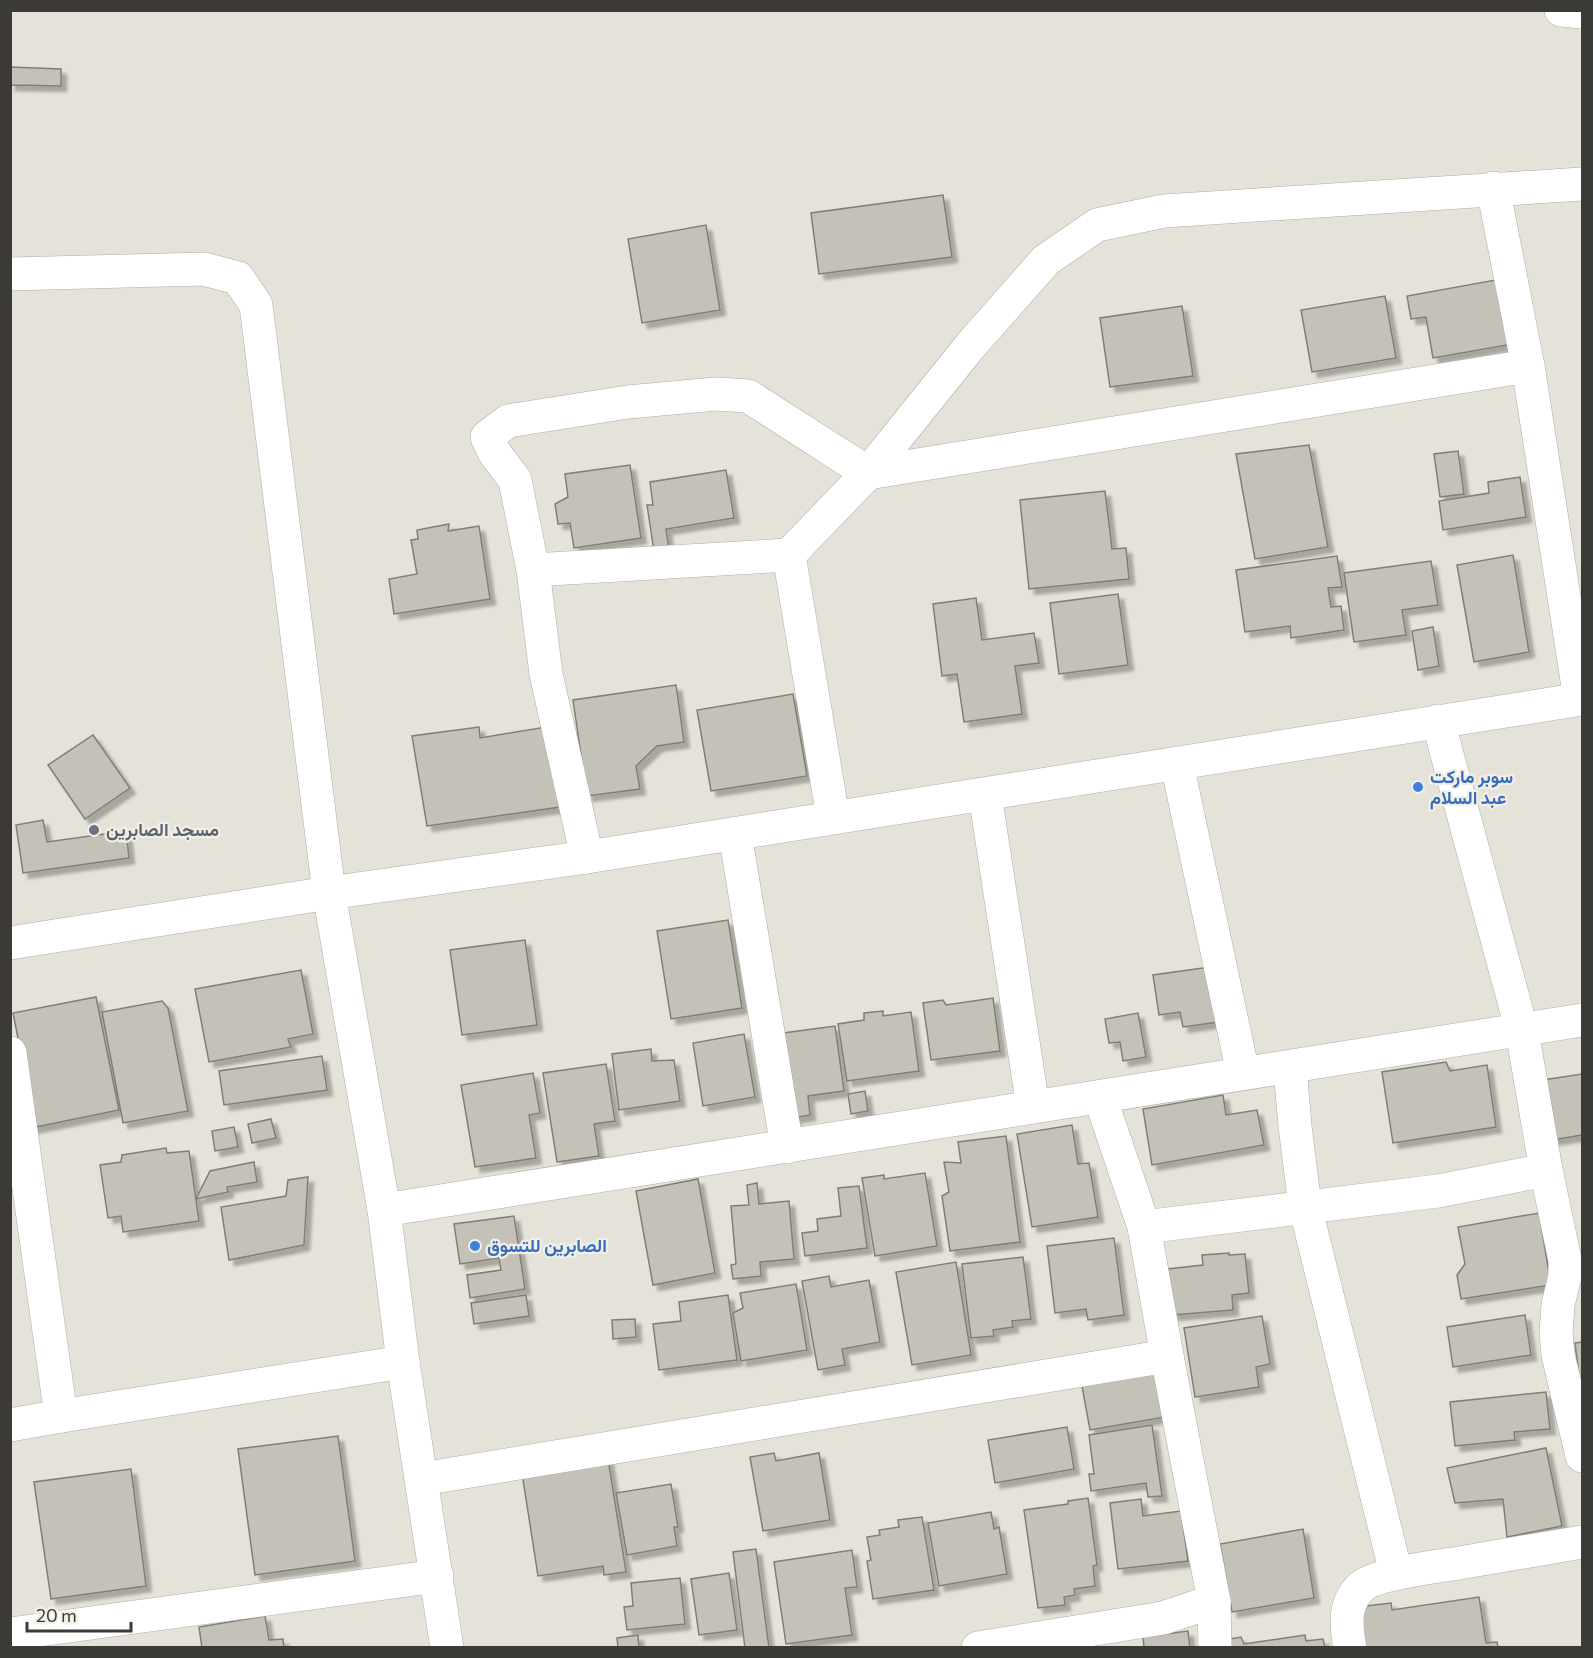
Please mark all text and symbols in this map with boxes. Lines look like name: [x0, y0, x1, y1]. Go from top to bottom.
place label: سوبر ماركت عبد السلام: [1430, 765, 1513, 810]
marker: سوبر ماركت عبد السلام: [1411, 780, 1425, 794]
place label: مسجد الصابرين: [106, 818, 219, 841]
marker: مسجد الصابرين: [87, 823, 101, 837]
place label: الصابرين للتسوق: [487, 1234, 607, 1257]
marker: الصابرين للتسوق: [468, 1239, 482, 1253]
scale bar: [27, 1595, 130, 1633]
text: 20 m: [36, 1604, 77, 1626]

